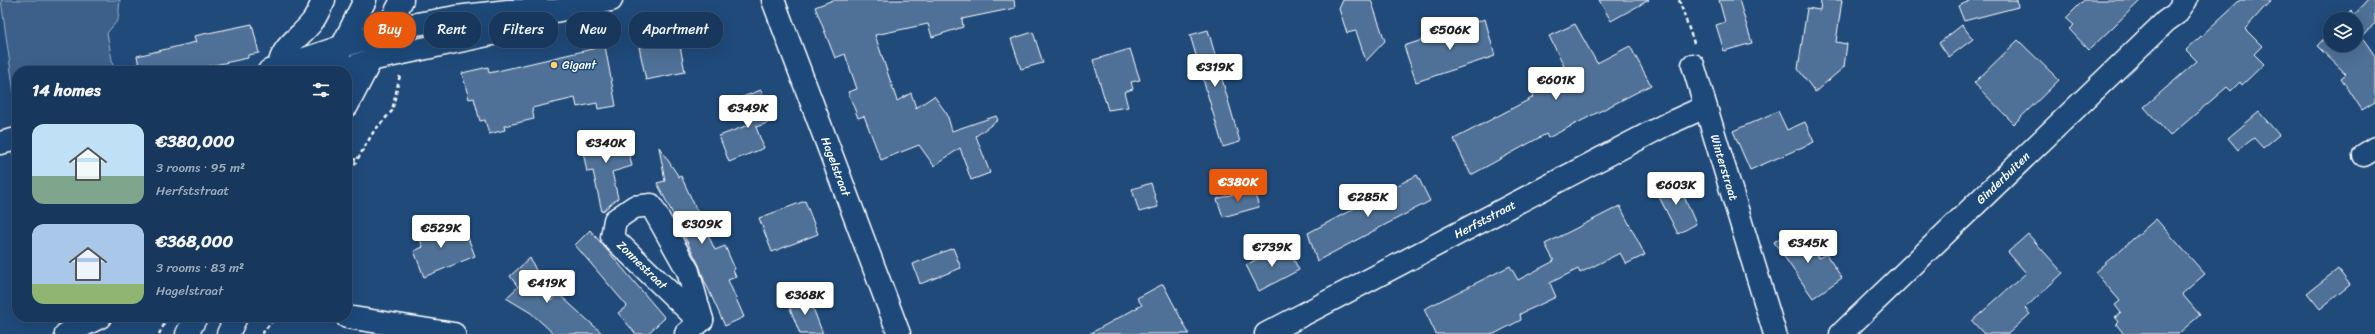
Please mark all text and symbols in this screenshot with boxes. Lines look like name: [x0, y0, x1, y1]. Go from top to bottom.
chip: Buy: [364, 12, 416, 48]
chip: Rent: [424, 12, 481, 48]
chip: Filters: [489, 12, 558, 48]
chip: New: [566, 12, 621, 48]
chip: Apartment: [629, 12, 723, 48]
map controls: [2323, 12, 2363, 52]
button: layers: [2323, 12, 2363, 52]
pin: €506K: [1422, 17, 1478, 51]
text: €506K: [1430, 18, 1470, 41]
place label: Gigant: [562, 54, 597, 76]
pin: €319K: [1187, 54, 1243, 88]
text: €319K: [1196, 55, 1234, 78]
marker: Gigant: [549, 60, 559, 70]
pin: €601K: [1528, 67, 1584, 101]
text: €601K: [1537, 68, 1575, 91]
text: 14 homes: [32, 75, 101, 105]
icon: filters: [310, 79, 332, 101]
pin: €349K: [720, 95, 776, 129]
text: €349K: [728, 96, 768, 119]
text: €380,000: [156, 126, 234, 156]
pin: €340K: [578, 130, 634, 164]
text: €340K: [586, 131, 626, 154]
street label: Winterstraat: [1704, 131, 1745, 203]
street label: Hagelstraat: [815, 134, 858, 201]
icon: home: [64, 140, 112, 188]
street label: Ginderbuiten: [1971, 146, 2036, 210]
text: 3 rooms · 95 m²: [156, 156, 245, 179]
pin: €380K: [1210, 169, 1266, 203]
text: €380K: [1218, 170, 1258, 193]
pin: €603K: [1648, 172, 1704, 206]
text: €603K: [1656, 173, 1696, 196]
text: Herfststraat: [156, 179, 229, 202]
pin: €285K: [1340, 184, 1396, 218]
text: €285K: [1348, 185, 1388, 208]
street label: Herfststraat: [1450, 194, 1520, 245]
pin: €309K: [674, 211, 730, 245]
text: €309K: [682, 212, 722, 235]
pin: €529K: [413, 215, 469, 249]
text: €529K: [421, 216, 461, 239]
text: €368,000: [156, 226, 233, 256]
pin: €345K: [1780, 230, 1836, 264]
text: €345K: [1788, 231, 1828, 254]
pin: €739K: [1244, 234, 1300, 268]
street label: Zonnestraat: [611, 235, 673, 296]
text: €739K: [1252, 235, 1292, 258]
icon: home: [64, 240, 112, 288]
text: 3 rooms · 83 m²: [156, 256, 244, 279]
pin: €419K: [519, 270, 575, 304]
text: €419K: [528, 271, 566, 294]
text: Hagelstraat: [156, 279, 223, 302]
pin: €368K: [777, 282, 833, 316]
text: €368K: [786, 283, 824, 306]

